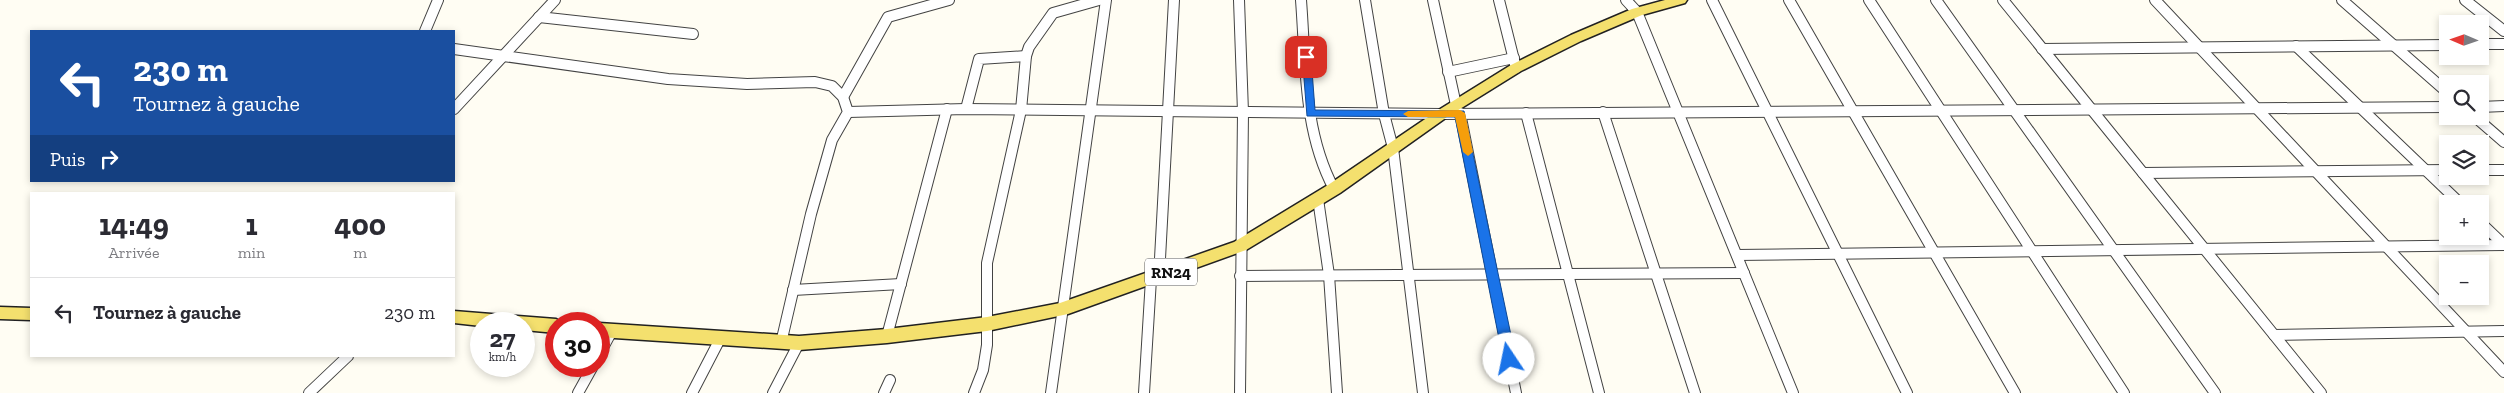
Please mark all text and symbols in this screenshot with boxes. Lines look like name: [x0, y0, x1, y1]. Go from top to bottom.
north arrow: [2439, 15, 2489, 65]
map controls: [2439, 15, 2489, 305]
pin: [1285, 36, 1327, 78]
icon: arrive: [1292, 43, 1320, 71]
text: 230 m: [133, 48, 228, 90]
icon: left: [50, 50, 115, 115]
button: search: [2439, 75, 2489, 125]
text: Tournez à gauche: [133, 90, 300, 117]
button: layers: [2439, 135, 2489, 185]
icon: right: [95, 145, 123, 173]
text: Puis: [50, 148, 85, 171]
button: +: [2439, 195, 2489, 245]
text: 14:49: [99, 207, 169, 243]
text: 1: [245, 207, 258, 243]
text: 400: [334, 207, 386, 243]
text: Arrivée: [108, 243, 159, 262]
text: min: [238, 243, 265, 262]
text: m: [353, 243, 367, 262]
button: −: [2439, 255, 2489, 305]
road number: RN24: [1145, 258, 1197, 286]
icon: left: [50, 299, 78, 327]
text: Tournez à gauche: [93, 301, 241, 324]
text: 230 m: [384, 301, 435, 324]
speed limit sign: 30: [545, 312, 610, 377]
text: 27: [490, 323, 515, 353]
position arrow: [1482, 332, 1534, 384]
text: km/h: [489, 350, 516, 364]

